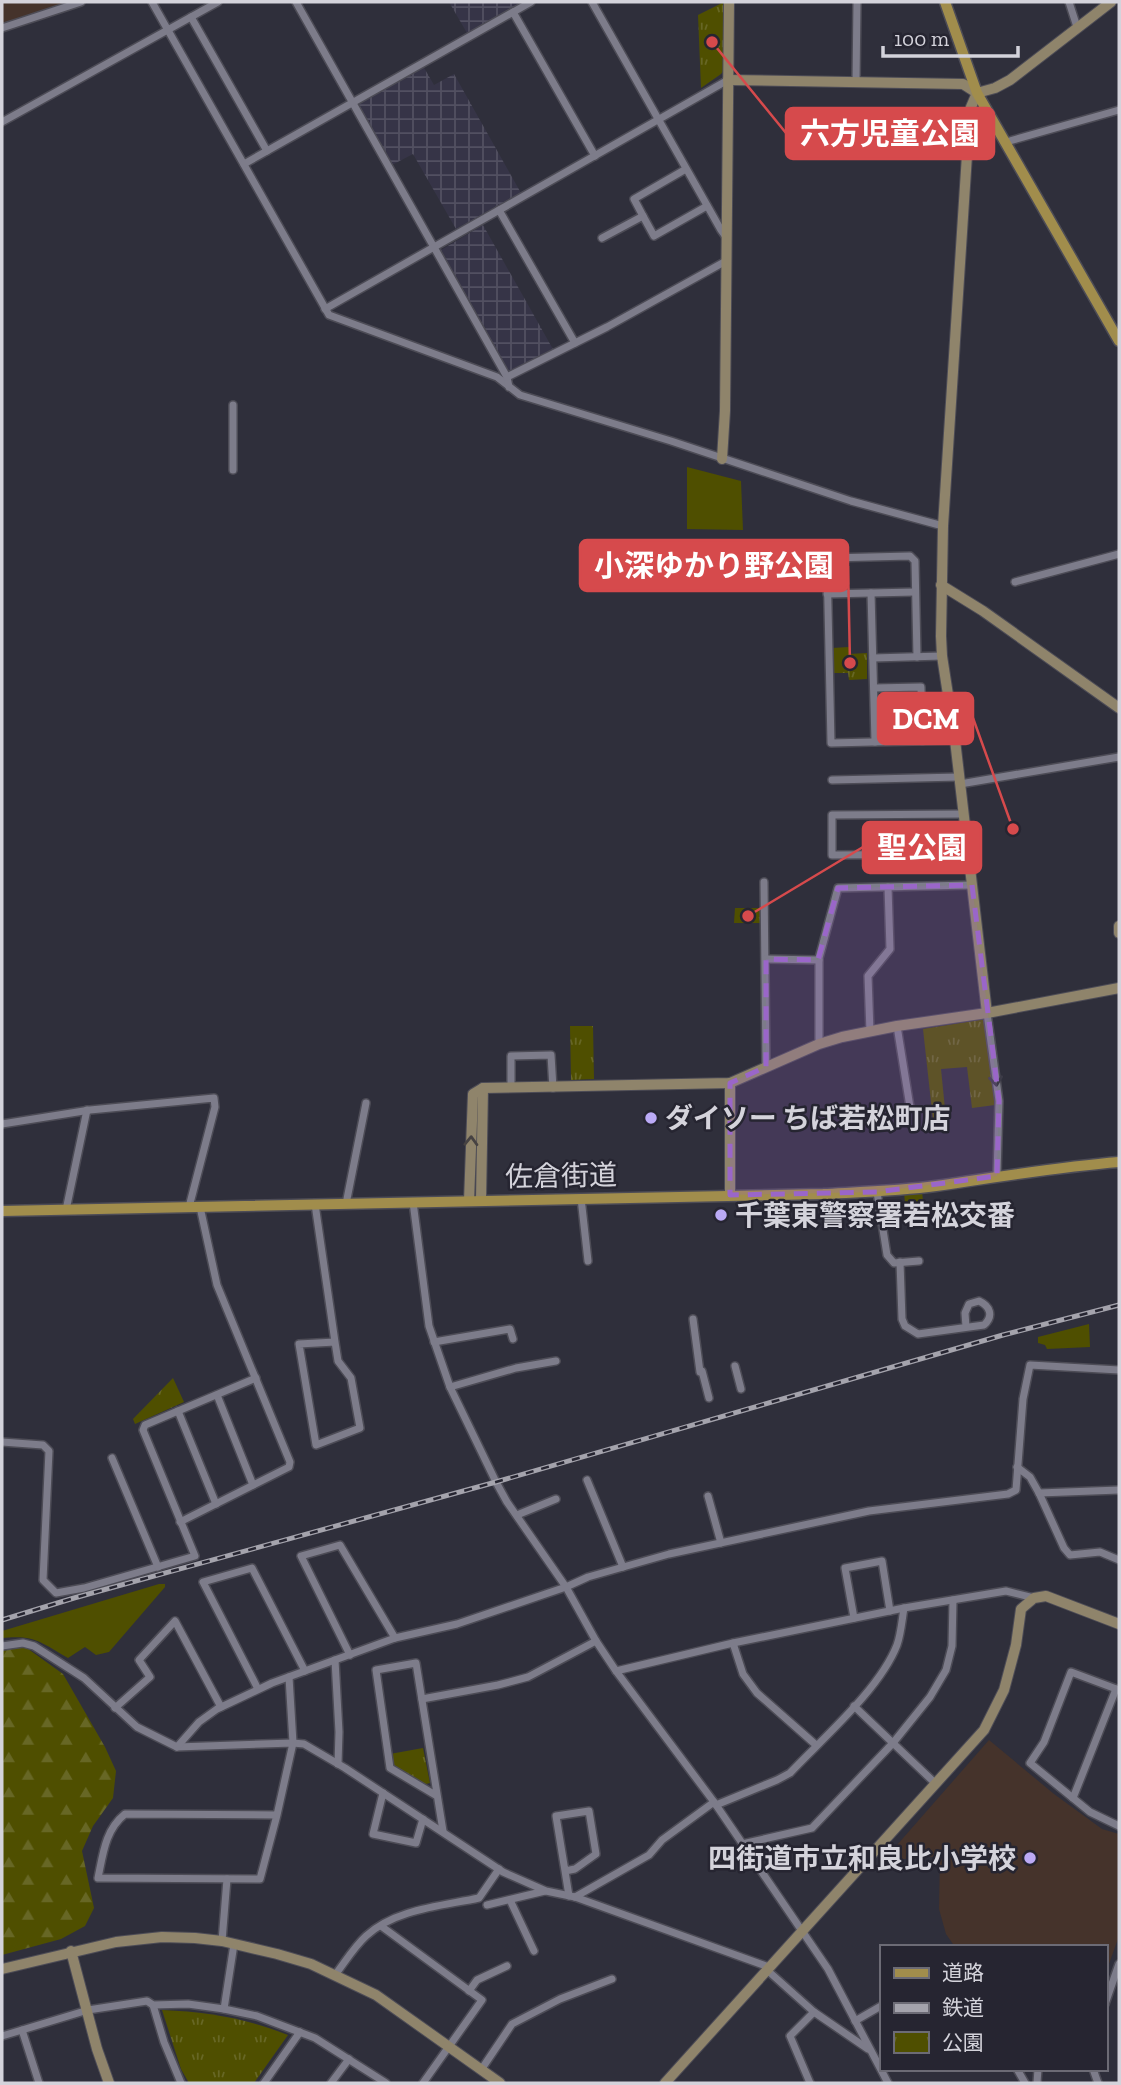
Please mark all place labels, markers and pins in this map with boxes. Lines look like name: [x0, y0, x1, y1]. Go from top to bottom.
callout: 六方児童公園: [786, 108, 994, 159]
callout: 小深ゆかり野公園: [580, 540, 848, 591]
callout: DCM: [878, 693, 973, 744]
callout: 聖公園: [863, 822, 981, 873]
place label: ダイソー ちば若松町店: [665, 1102, 950, 1135]
marker: ダイソー ちば若松町店: [643, 1110, 659, 1126]
place label: 千葉東警察署若松交番: [735, 1199, 1015, 1232]
marker: 千葉東警察署若松交番: [713, 1207, 729, 1223]
place label: 四街道市立和良比小学校: [708, 1842, 1016, 1875]
marker: 四街道市立和良比小学校: [1022, 1850, 1038, 1866]

